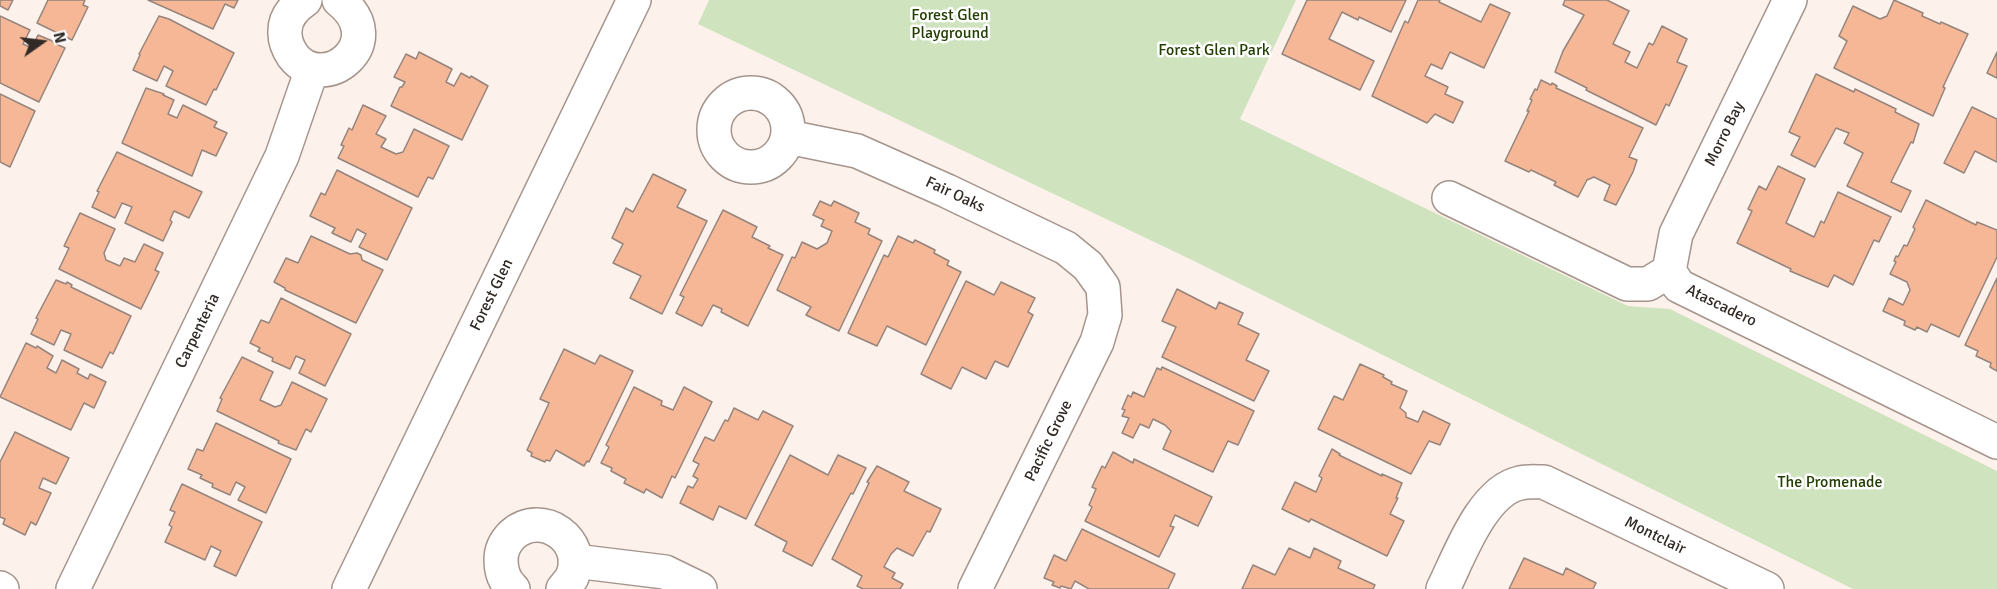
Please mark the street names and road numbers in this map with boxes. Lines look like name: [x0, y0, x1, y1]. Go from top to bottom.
street label: Morro Bay: [1701, 99, 1749, 169]
street label: Fair Oaks: [922, 173, 988, 217]
street label: Forest Glen: [466, 256, 518, 334]
street label: Atascadero: [1683, 281, 1759, 331]
street label: Carpenteria: [172, 290, 224, 372]
street label: Pacific Grove: [1021, 397, 1077, 485]
street label: Montclair: [1621, 513, 1689, 559]

